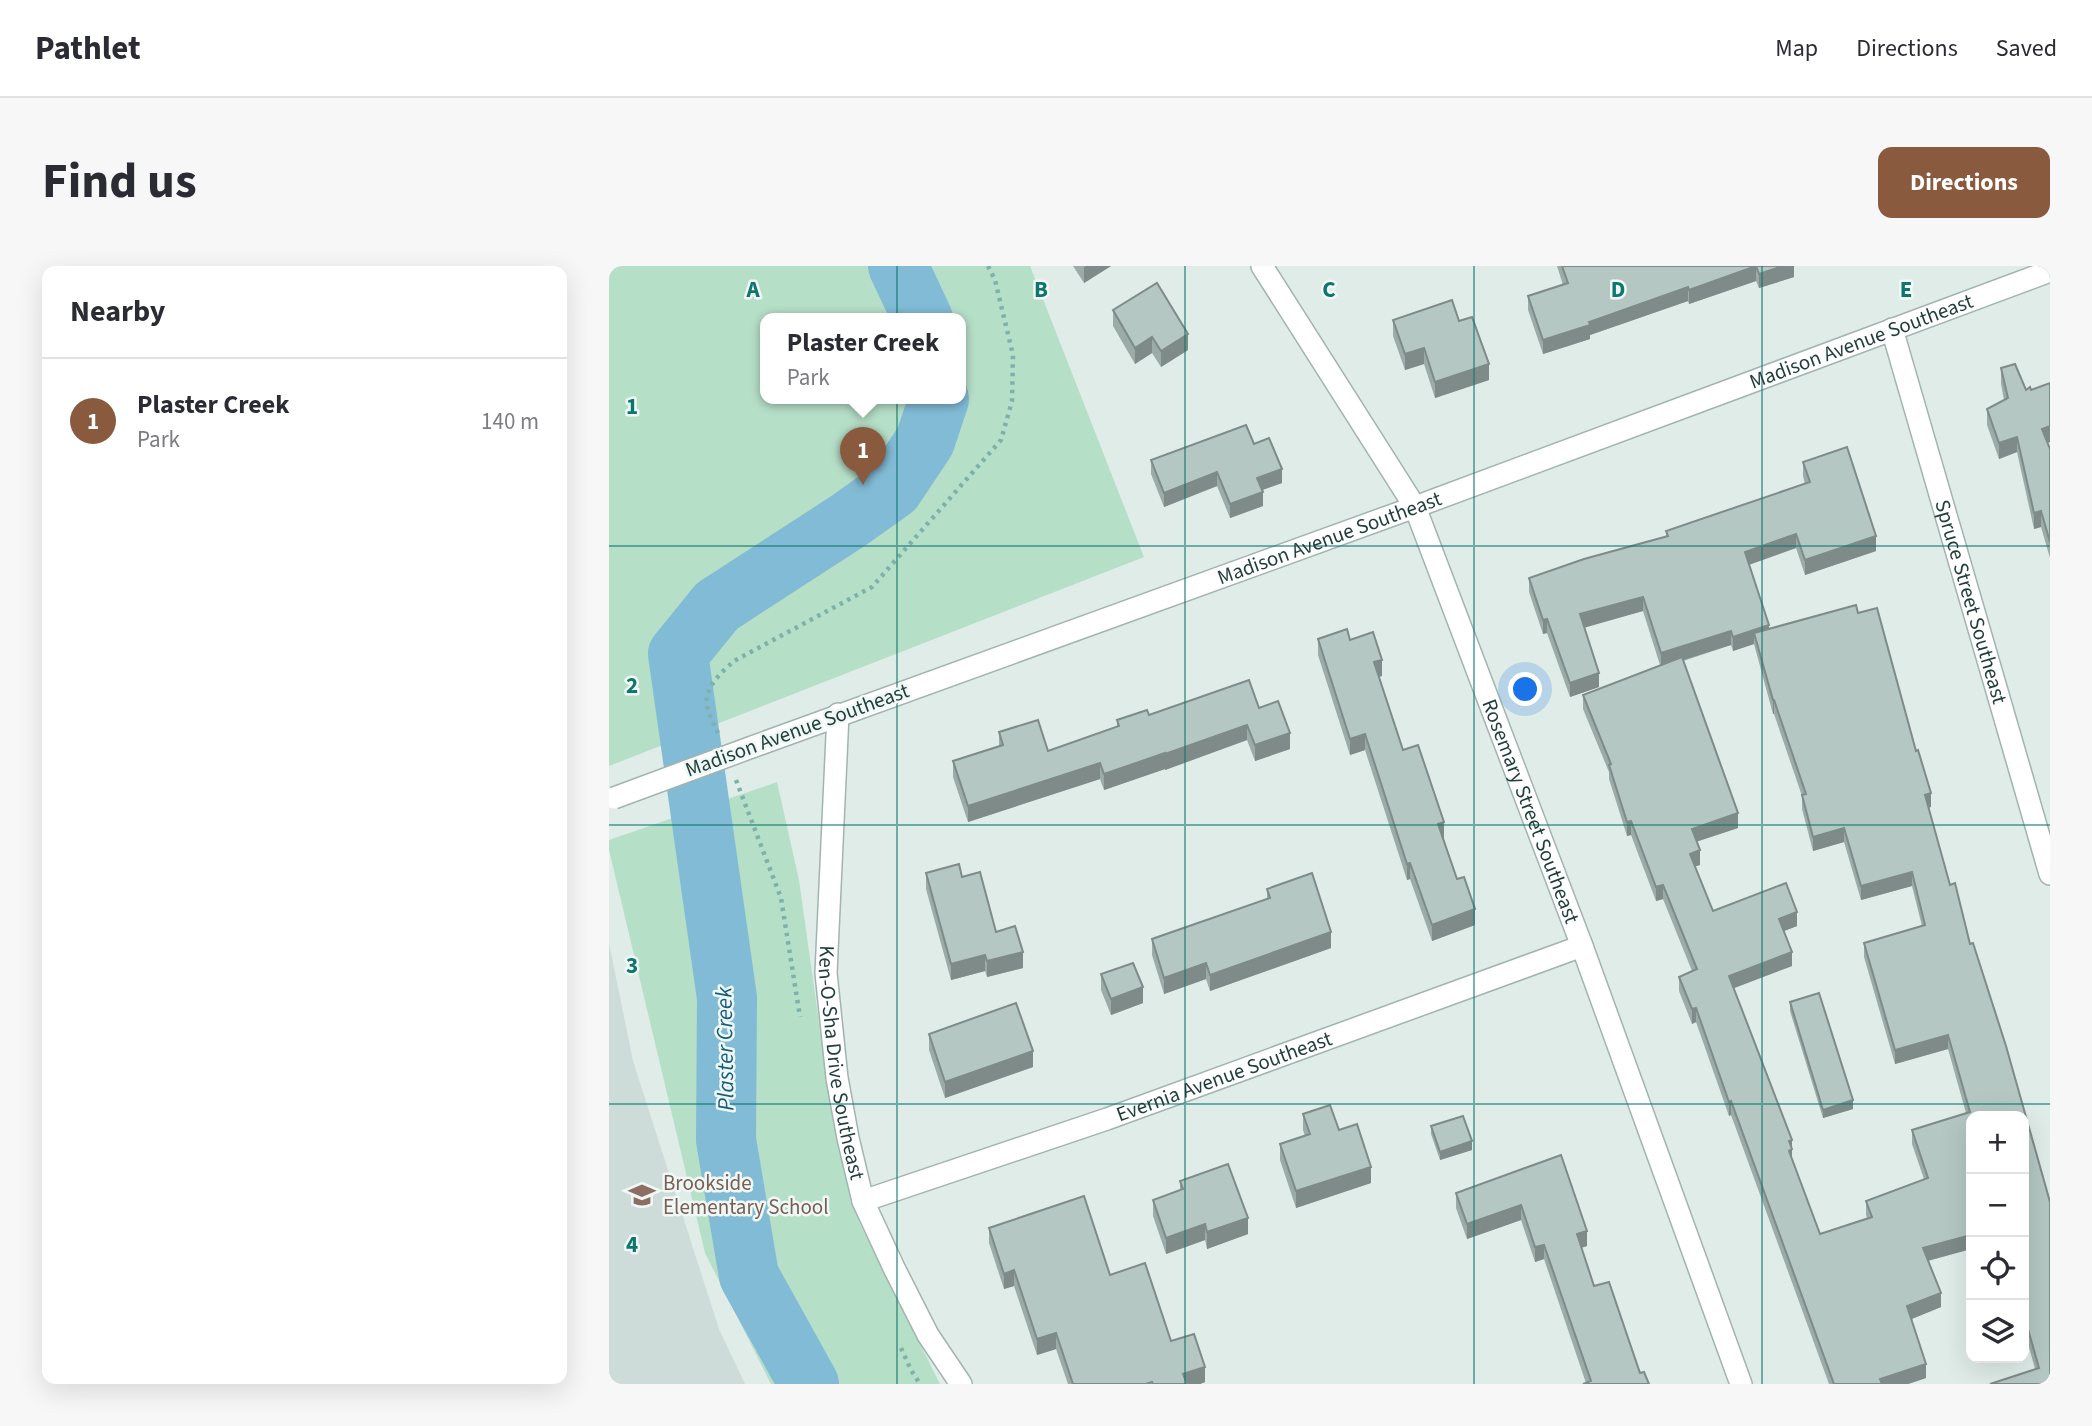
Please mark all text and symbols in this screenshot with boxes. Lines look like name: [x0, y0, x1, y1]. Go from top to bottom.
text: Pathlet: [35, 25, 141, 72]
text: Map: [1775, 31, 1818, 66]
text: Directions: [1856, 31, 1958, 66]
text: Saved: [1996, 31, 2057, 66]
text: Find us: [42, 147, 197, 217]
button: Directions: [1878, 147, 2050, 218]
text: A: [745, 273, 760, 306]
text: B: [1034, 273, 1048, 306]
text: C: [1322, 273, 1336, 306]
text: D: [1611, 273, 1625, 306]
text: E: [1900, 273, 1912, 306]
street label: Madison Avenue Southeast: [1745, 286, 1977, 396]
text: Nearby: [70, 290, 165, 333]
popup: [760, 313, 966, 404]
text: Plaster Creek: [787, 324, 939, 361]
text: Park: [787, 361, 830, 394]
text: Plaster Creek: [137, 386, 290, 423]
text: 1: [626, 390, 638, 423]
text: 1: [87, 405, 99, 438]
text: 140 m: [481, 405, 539, 438]
text: Park: [137, 423, 180, 456]
pin: 1: [840, 427, 886, 485]
street label: Madison Avenue Southeast: [1213, 483, 1446, 592]
street label: Spruce Street Southeast: [1927, 496, 2015, 707]
text: 2: [626, 669, 638, 702]
your location: [1508, 672, 1542, 706]
street label: Madison Avenue Southeast: [681, 676, 913, 784]
street label: Rosemary Street Southeast: [1474, 695, 1587, 928]
street label: Ken-O-Sha Drive Southeast: [811, 945, 872, 1183]
text: 3: [626, 949, 638, 982]
water label: Plaster Creek: [707, 986, 743, 1111]
street label: Evernia Avenue Southeast: [1112, 1023, 1336, 1129]
map controls: [1966, 1111, 2029, 1363]
button: +: [1966, 1111, 2029, 1174]
place label: Brookside Elementary School: [663, 1168, 829, 1222]
button: −: [1966, 1174, 2029, 1237]
school or university icon: Brookside Elementary School: [627, 1180, 657, 1210]
text: 4: [626, 1228, 638, 1261]
button: locate: [1966, 1237, 2029, 1300]
button: layers: [1966, 1300, 2029, 1363]

